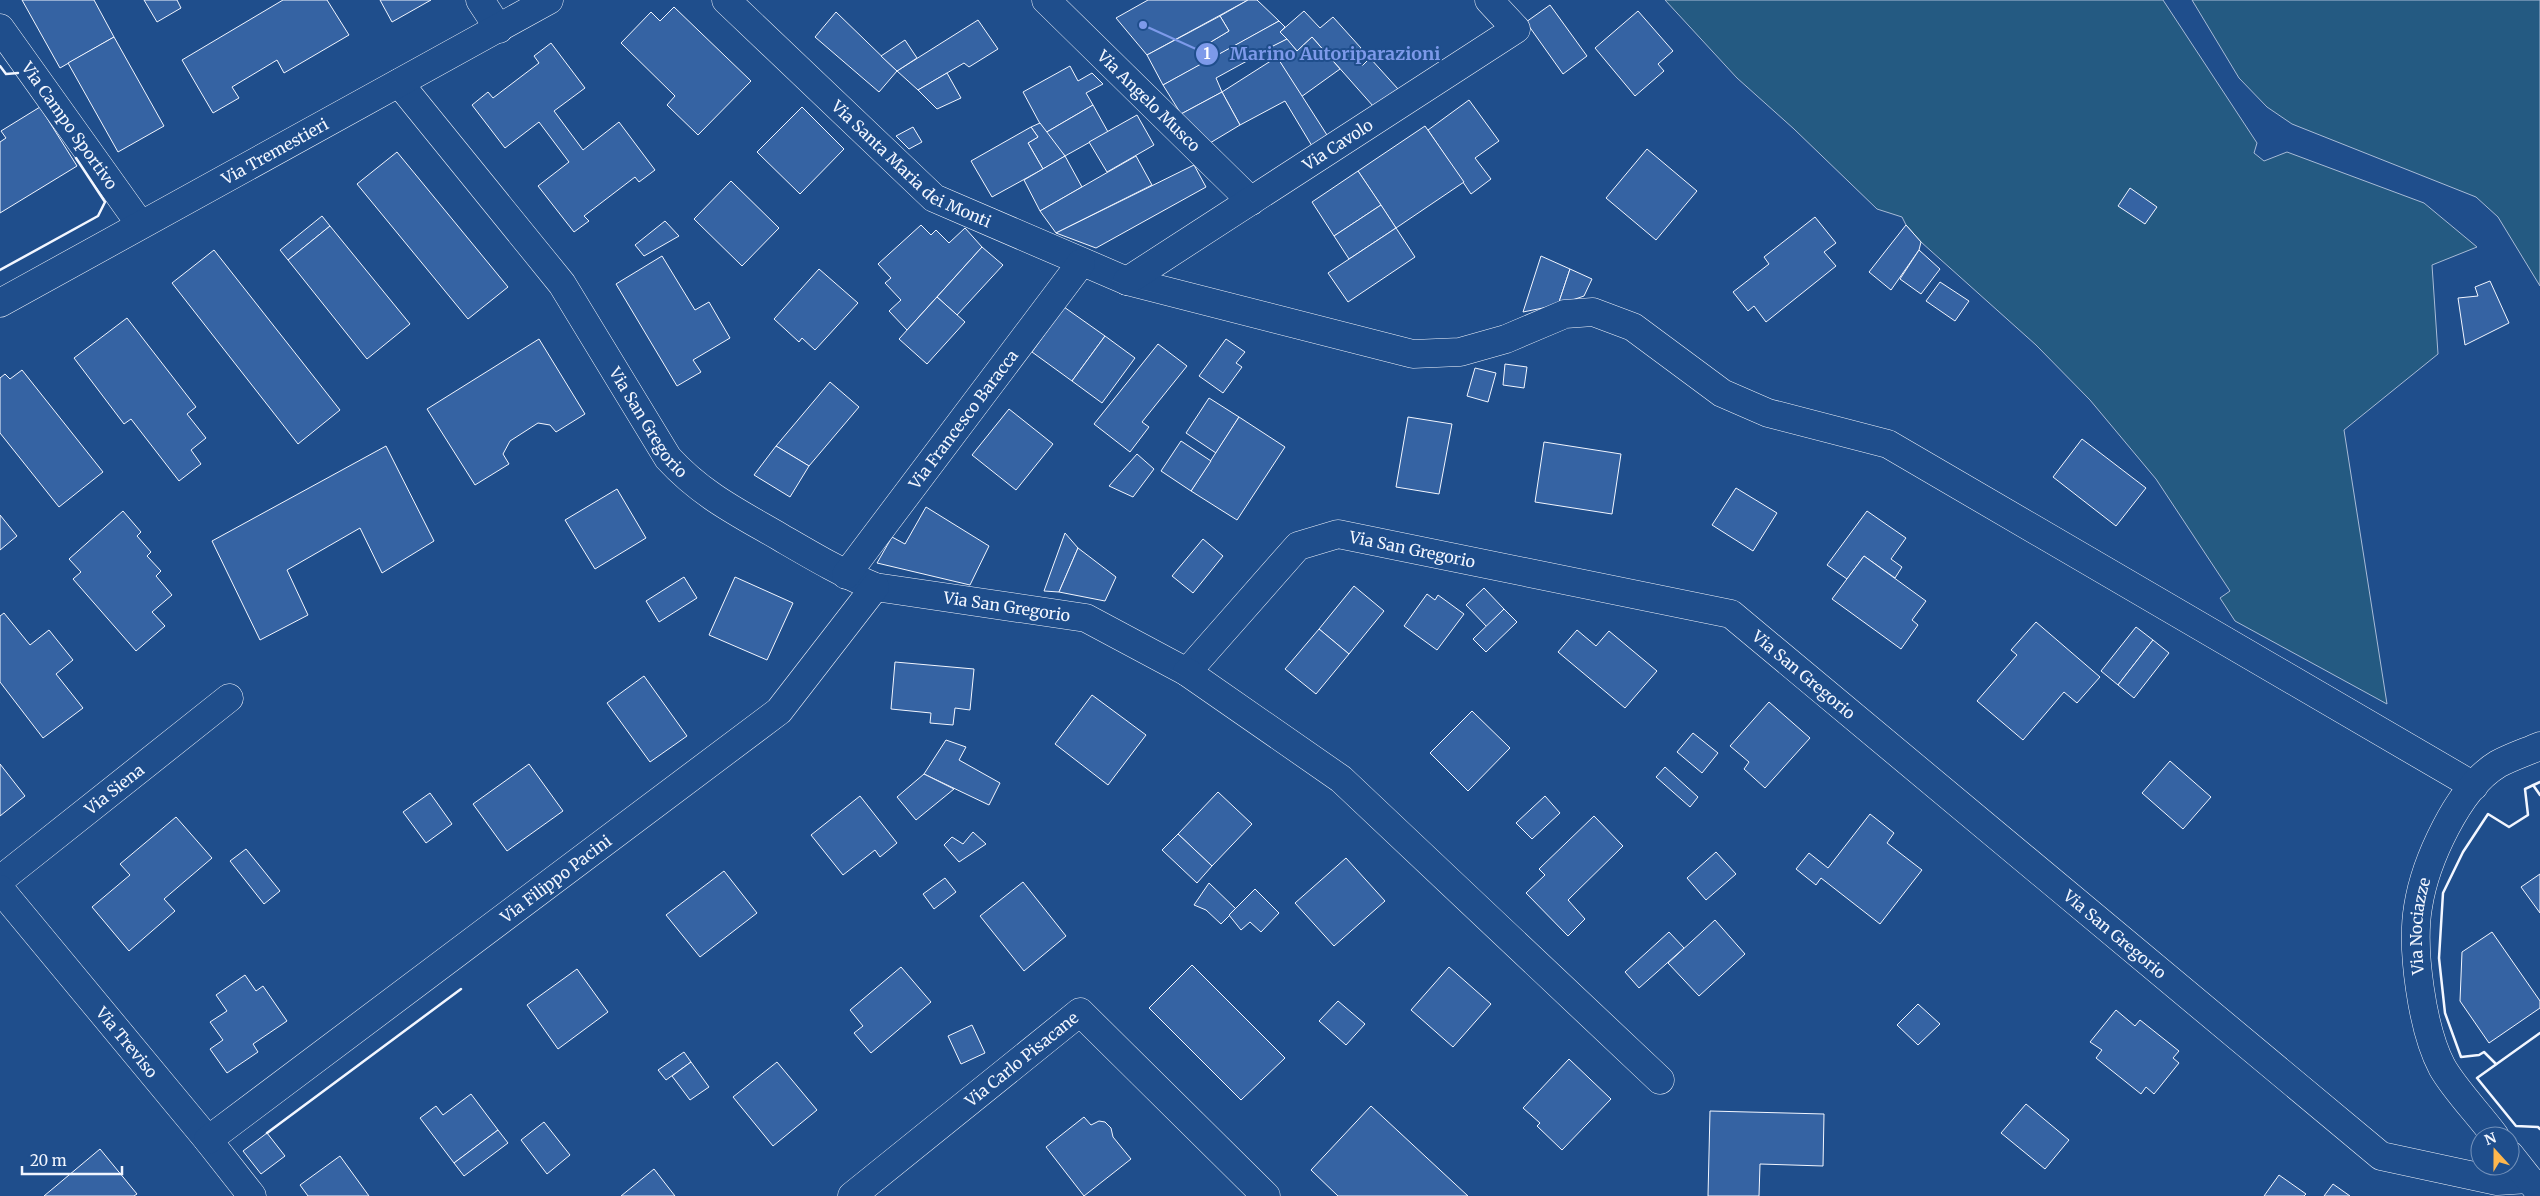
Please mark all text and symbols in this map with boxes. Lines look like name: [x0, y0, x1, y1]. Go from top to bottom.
callout: Marino Autoriparazioni: [1195, 38, 1450, 71]
text: Marino Autoriparazioni: [1230, 42, 1440, 65]
text: 1: [1204, 44, 1211, 63]
street label: Via Angelo Musco: [1092, 45, 1205, 156]
street label: Via Campo Sportivo: [17, 57, 122, 193]
street label: Via Santa Maria dei Monti: [827, 95, 994, 231]
street label: Via Tremestieri: [217, 114, 332, 189]
street label: Via Cavolo: [1298, 115, 1376, 175]
street label: Via Francesco Baracca: [904, 345, 1022, 494]
street label: Via San Gregorio: [605, 363, 691, 482]
street label: Via San Gregorio: [1347, 526, 1477, 572]
street label: Via San Gregorio: [941, 587, 1072, 626]
street label: Via San Gregorio: [1748, 625, 1859, 723]
street label: Via Siena: [80, 759, 148, 819]
street label: Via Filippo Pacini: [496, 831, 615, 927]
street label: Via Nociazze: [2406, 875, 2435, 976]
street label: Via San Gregorio: [2059, 885, 2170, 983]
street label: Via Treviso: [91, 1002, 162, 1082]
street label: Via Carlo Pisacane: [960, 1007, 1082, 1111]
north arrow: [2470, 1126, 2520, 1176]
text: N: [2482, 1128, 2499, 1149]
scale bar: [22, 1144, 122, 1176]
text: 20 m: [30, 1151, 67, 1170]

